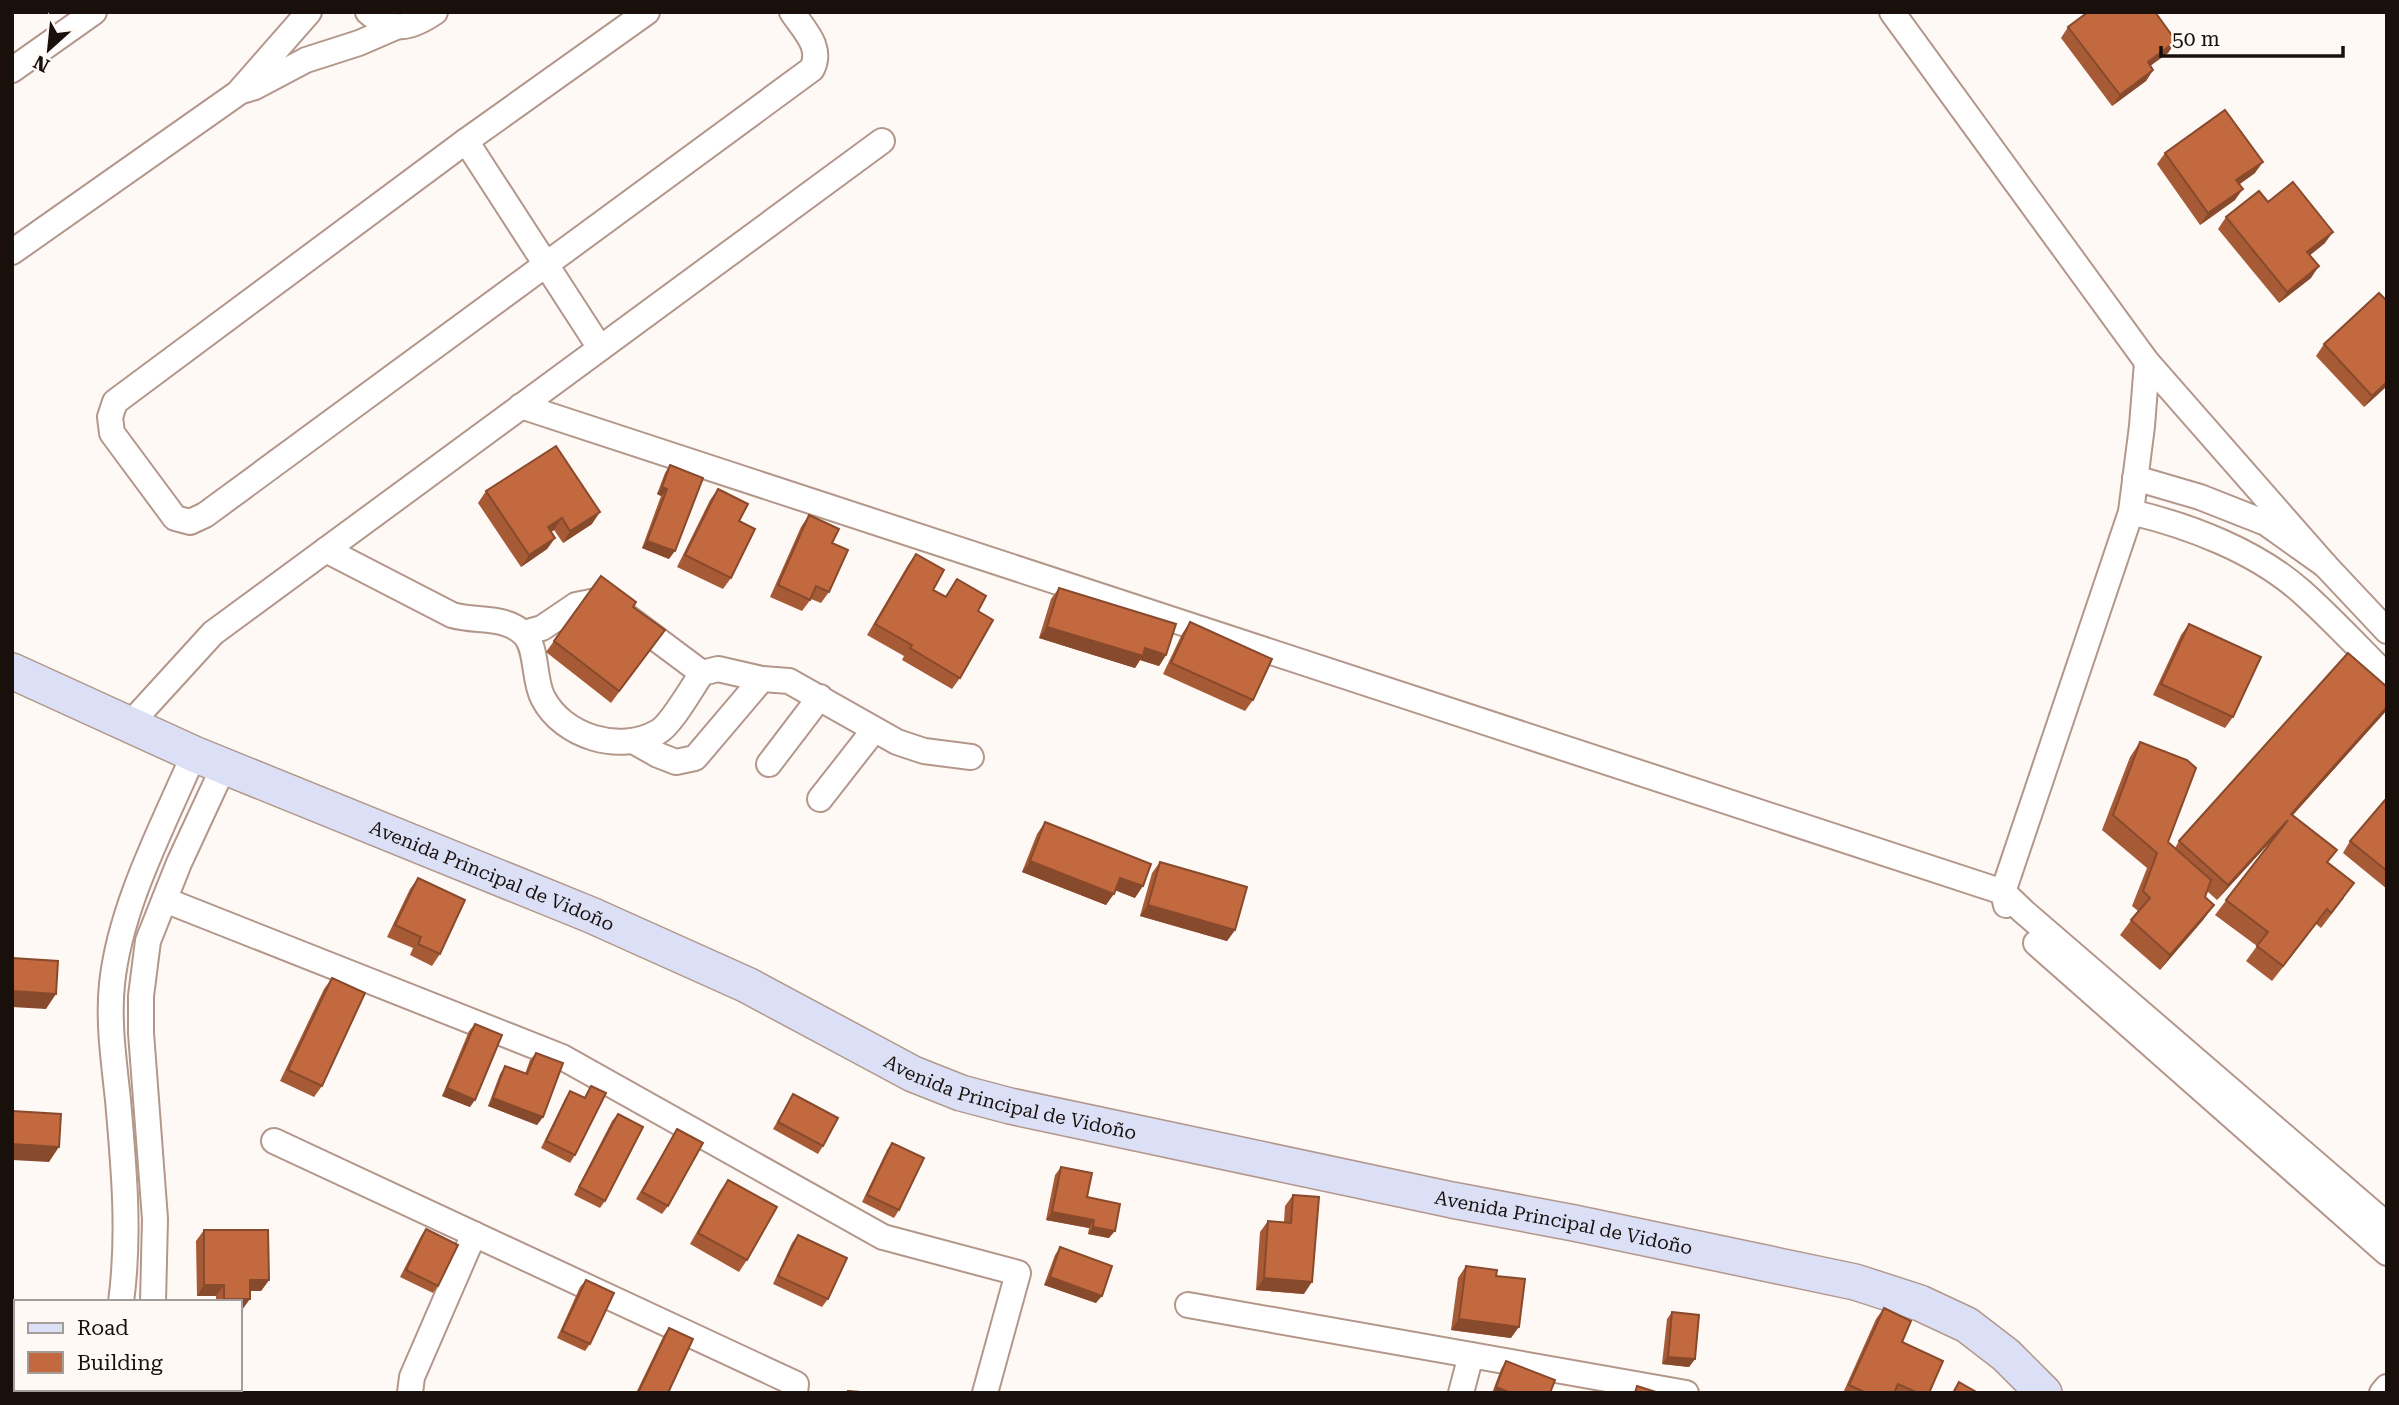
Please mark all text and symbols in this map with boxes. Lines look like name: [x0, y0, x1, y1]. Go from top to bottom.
north arrow: [14, 14, 84, 84]
scale bar: [2161, 14, 2343, 58]
text: 50 m: [2172, 27, 2220, 51]
text: N: [29, 50, 53, 77]
street label: Avenida Principal de Vidoño: [366, 816, 618, 936]
street label: Avenida Principal de Vidoño: [880, 1050, 1139, 1145]
street label: Avenida Principal de Vidoño: [1433, 1186, 1695, 1260]
legend: [14, 1300, 242, 1391]
text: Road: [77, 1316, 129, 1340]
text: Building: [77, 1351, 163, 1375]

